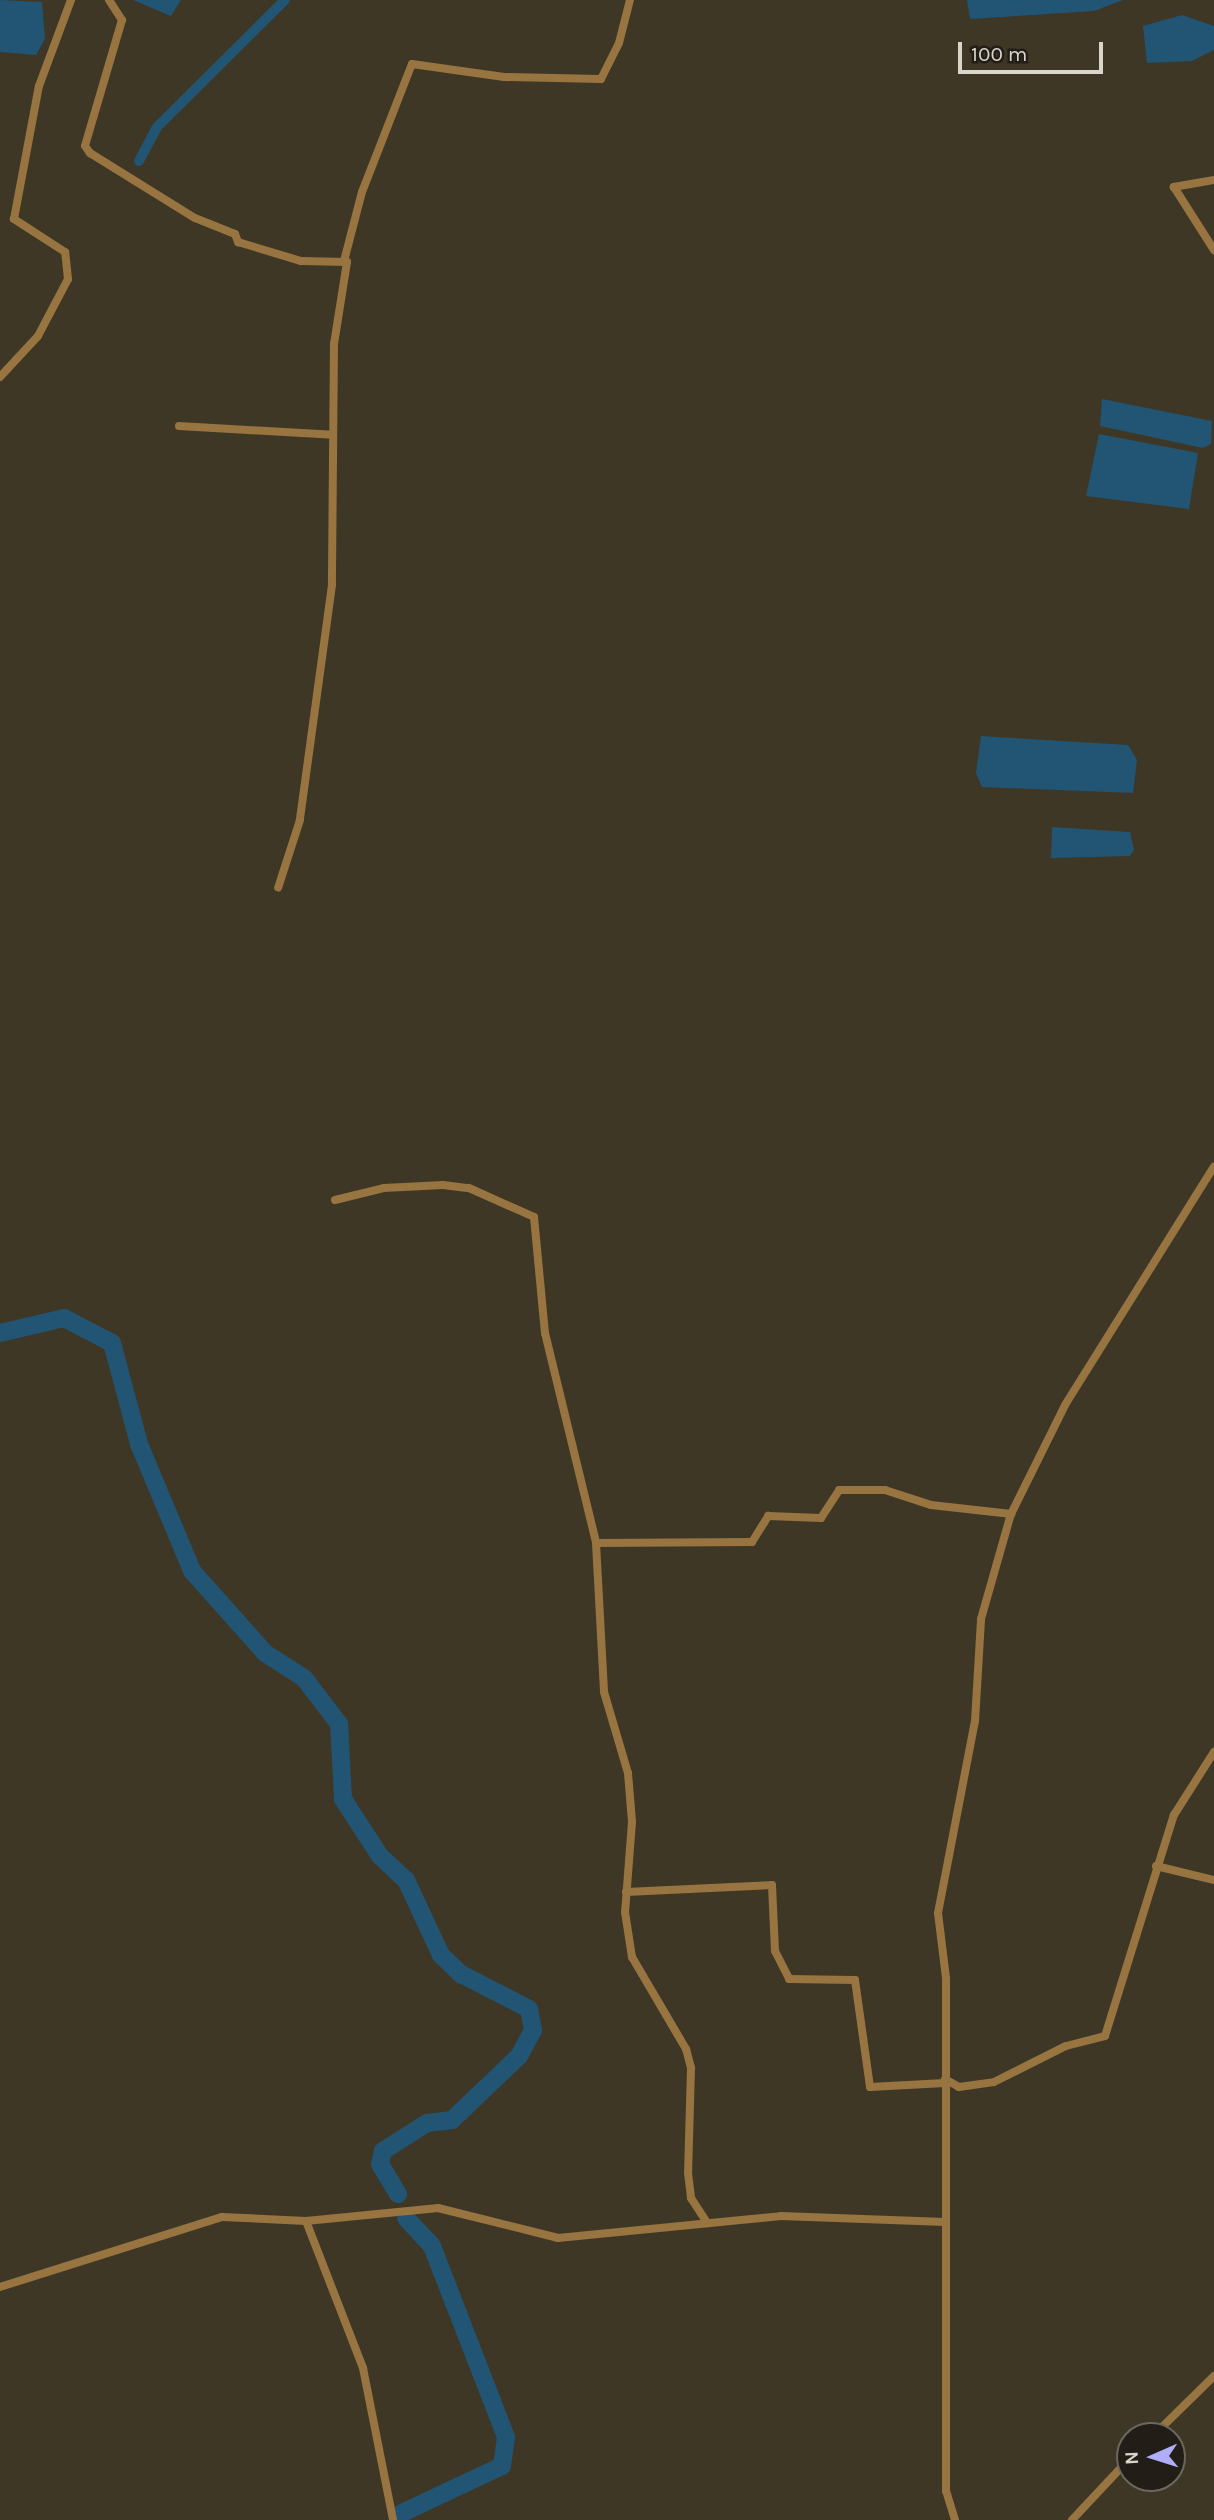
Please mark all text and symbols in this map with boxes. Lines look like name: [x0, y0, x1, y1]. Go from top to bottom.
scale bar: [962, 28, 1107, 72]
text: 100 m: [971, 42, 1028, 66]
north arrow: [1116, 2422, 1186, 2492]
text: N: [1121, 2451, 1143, 2465]

